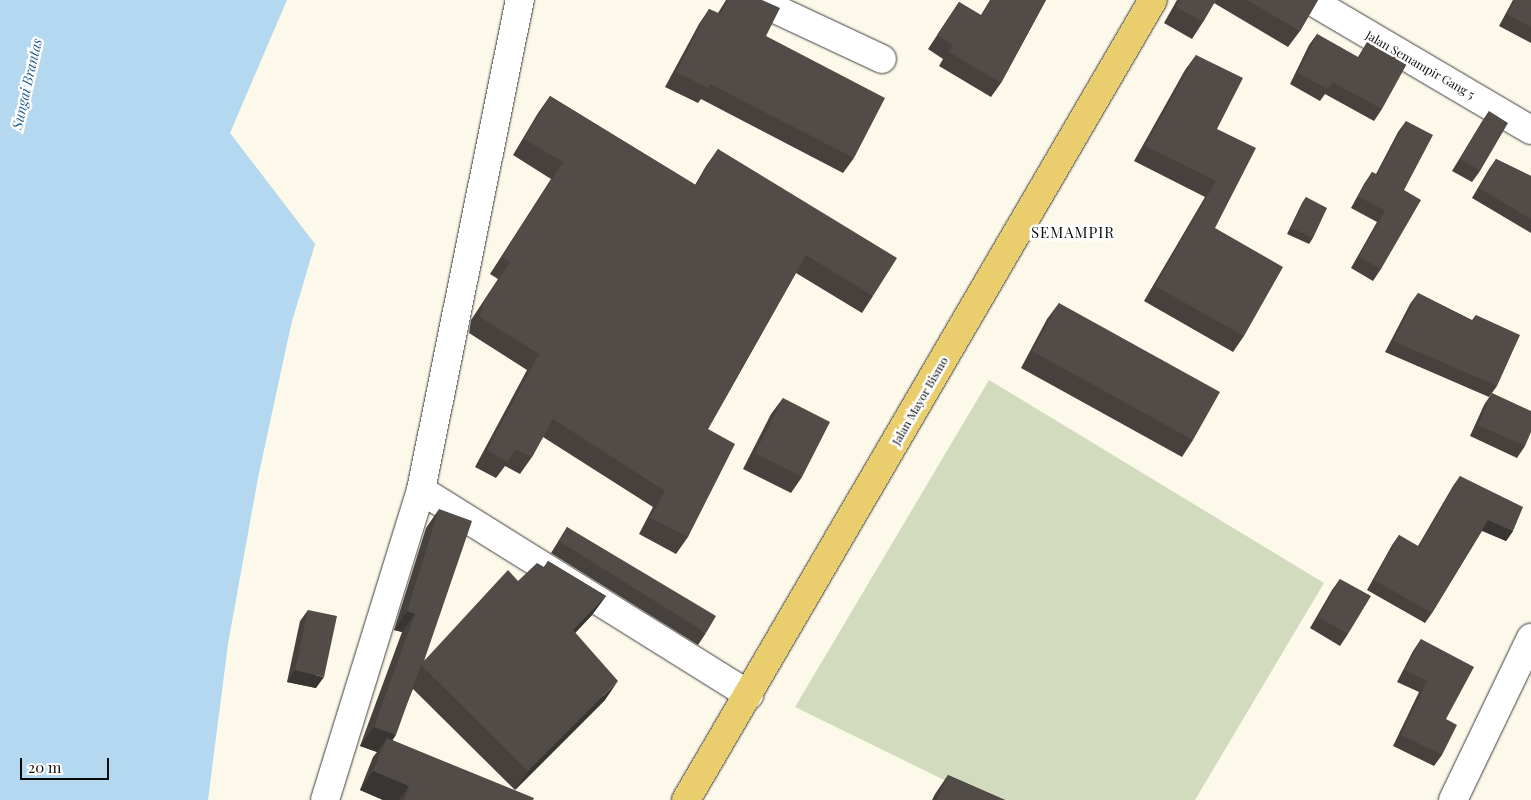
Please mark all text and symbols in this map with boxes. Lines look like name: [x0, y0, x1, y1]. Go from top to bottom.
street label: Jalan Semampir Gang 5: [1363, 28, 1477, 102]
water label: Sungai Brantas: [8, 37, 46, 131]
district label: SEMAMPIR: [1030, 224, 1116, 242]
street label: Jalan Mayor Bismo: [889, 354, 951, 448]
scale bar: [22, 748, 111, 780]
text: 20 m: [28, 757, 61, 777]

